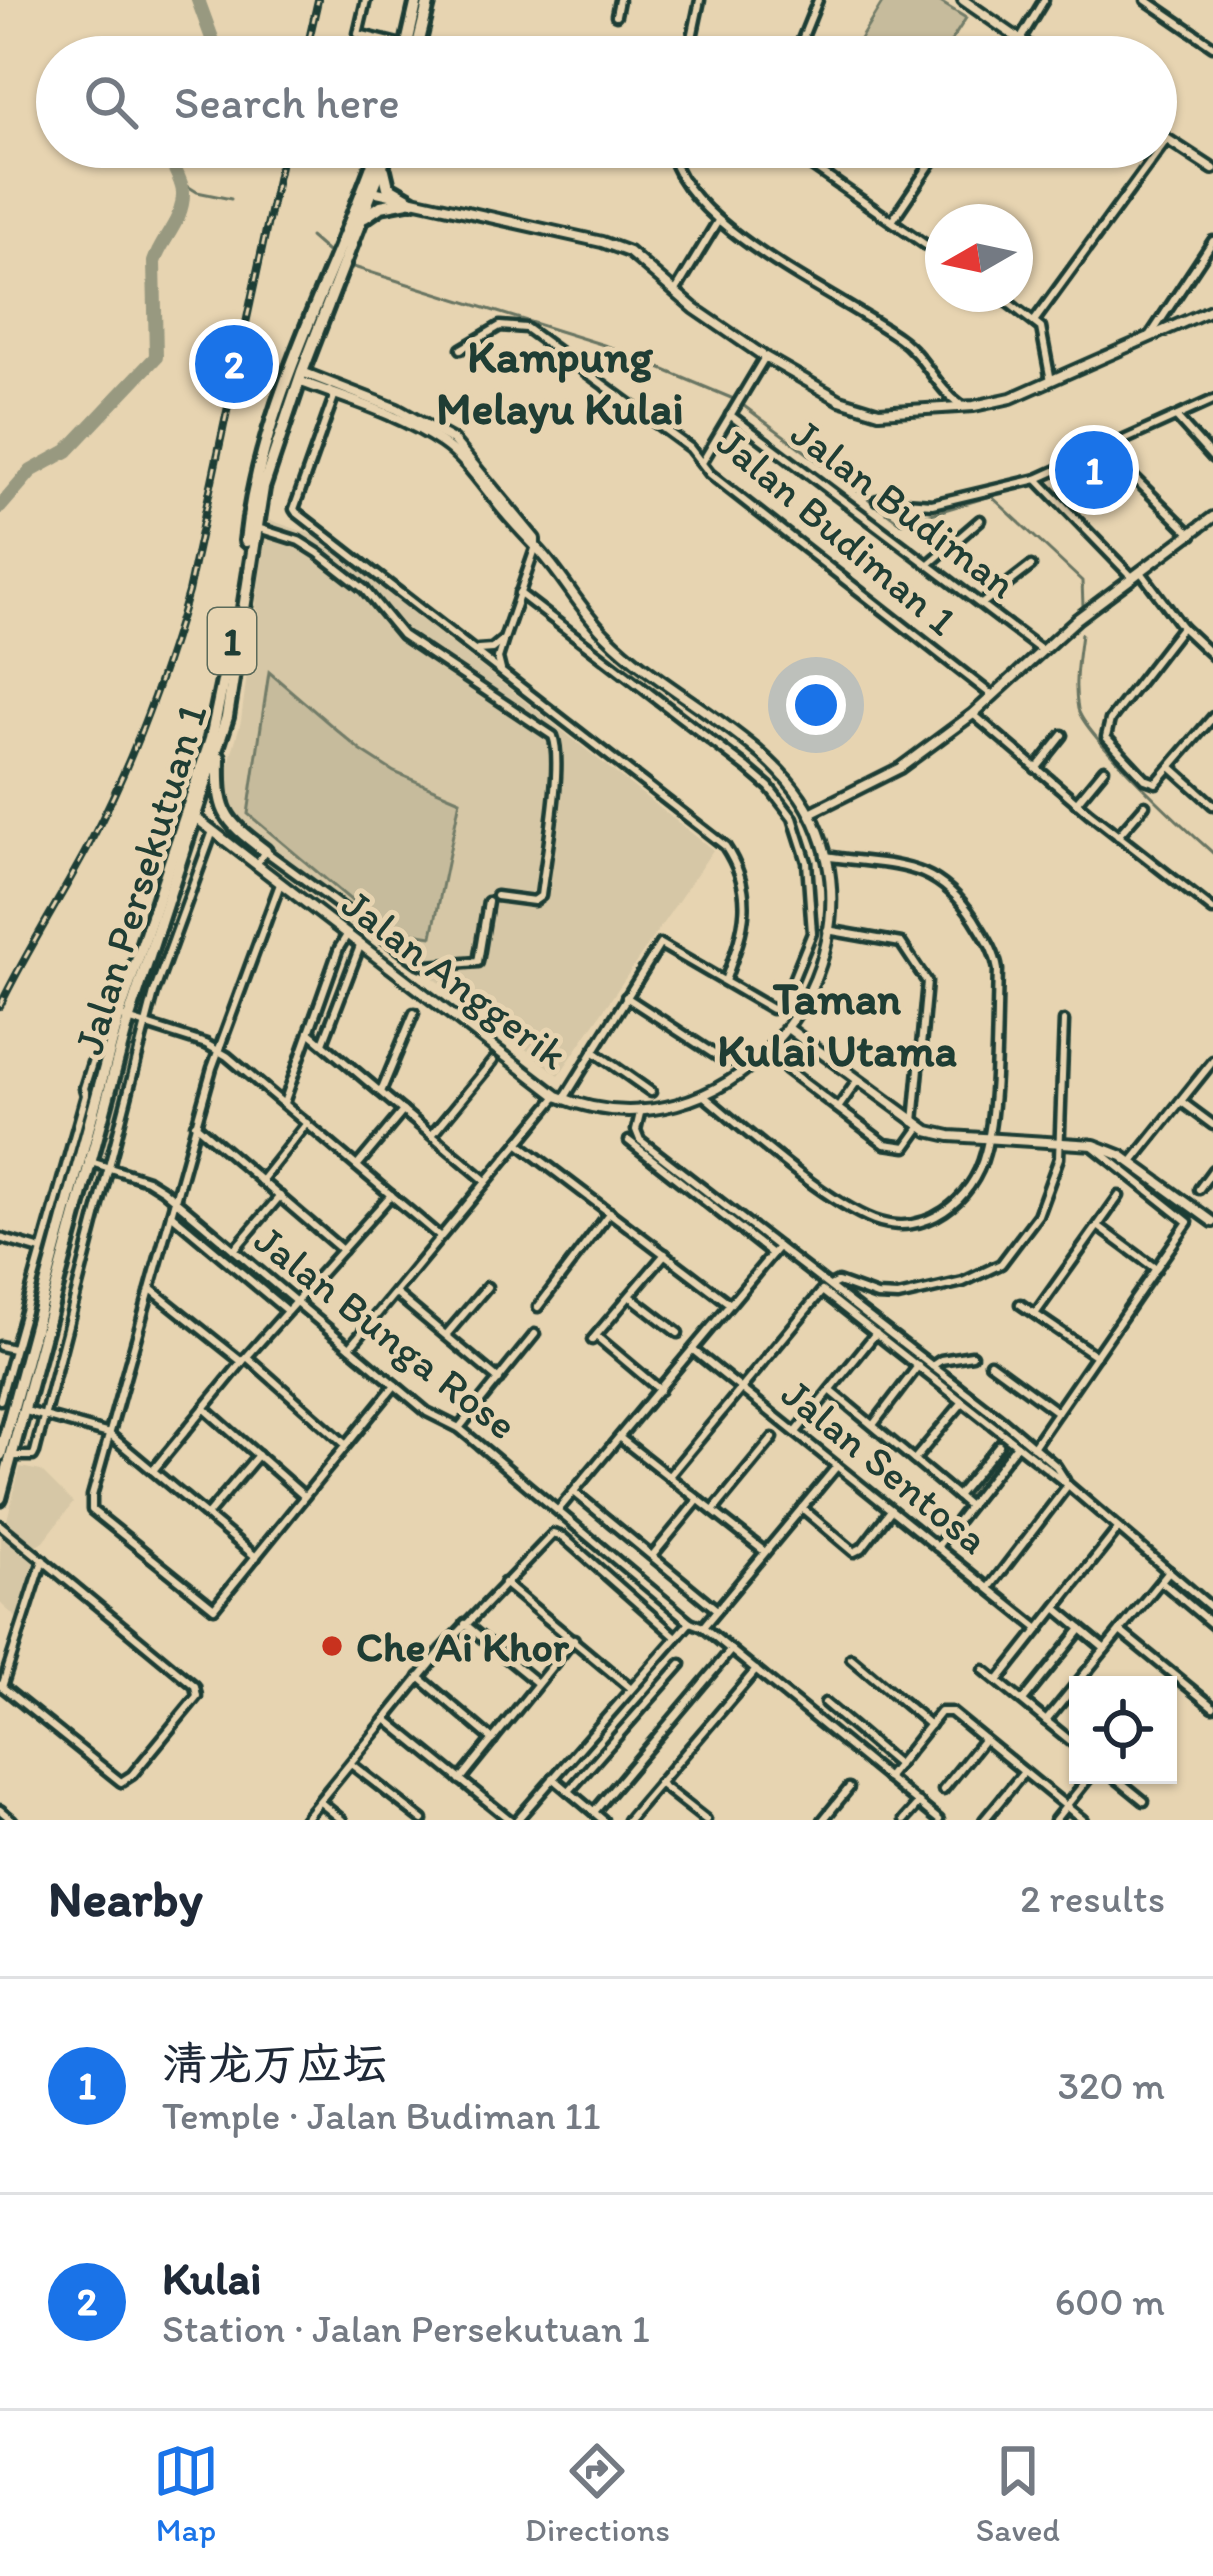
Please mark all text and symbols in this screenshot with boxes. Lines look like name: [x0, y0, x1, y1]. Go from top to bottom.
search box: [36, 36, 1177, 168]
icon: search: [78, 69, 144, 135]
text: Search here: [174, 75, 400, 129]
north arrow: [925, 204, 1033, 312]
pin: 2: [195, 319, 273, 409]
district label: Kampung Melayu Kulai: [436, 329, 684, 435]
street label: Jalan Budiman: [782, 407, 1026, 609]
street label: Jalan Budiman 1: [707, 416, 967, 646]
pin: 1: [1055, 425, 1133, 515]
road number: 1: [208, 608, 256, 674]
your location: [786, 675, 846, 735]
street label: Jalan Persekutuan 1: [62, 698, 218, 1060]
street label: Jalan Anggerik: [332, 878, 578, 1080]
district label: Taman Kulai Utama: [717, 971, 957, 1077]
street label: Jalan Bunga Rose: [245, 1214, 527, 1450]
street label: Jalan Sentosa: [772, 1367, 998, 1565]
place label: Che Ai Khor: [356, 1621, 570, 1672]
marker: Che Ai Khor: [319, 1633, 345, 1659]
map controls: [1069, 1676, 1177, 1784]
button: locate: [1069, 1676, 1177, 1784]
text: Nearby: [48, 1868, 203, 1929]
text: 2 results: [1020, 1875, 1165, 1922]
text: 清龙万应坛: [162, 2036, 387, 2090]
text: 1: [78, 2062, 96, 2109]
text: 320 m: [1058, 2062, 1165, 2109]
text: Temple · Jalan Budiman 11: [162, 2092, 601, 2139]
text: Kulai: [162, 2251, 261, 2305]
text: 2: [77, 2278, 97, 2325]
text: 600 m: [1055, 2278, 1165, 2325]
text: Station · Jalan Persekutuan 1: [162, 2305, 650, 2352]
tab: Map: [153, 2438, 219, 2549]
tab: Directions: [525, 2438, 670, 2549]
tab: Saved: [976, 2438, 1060, 2549]

